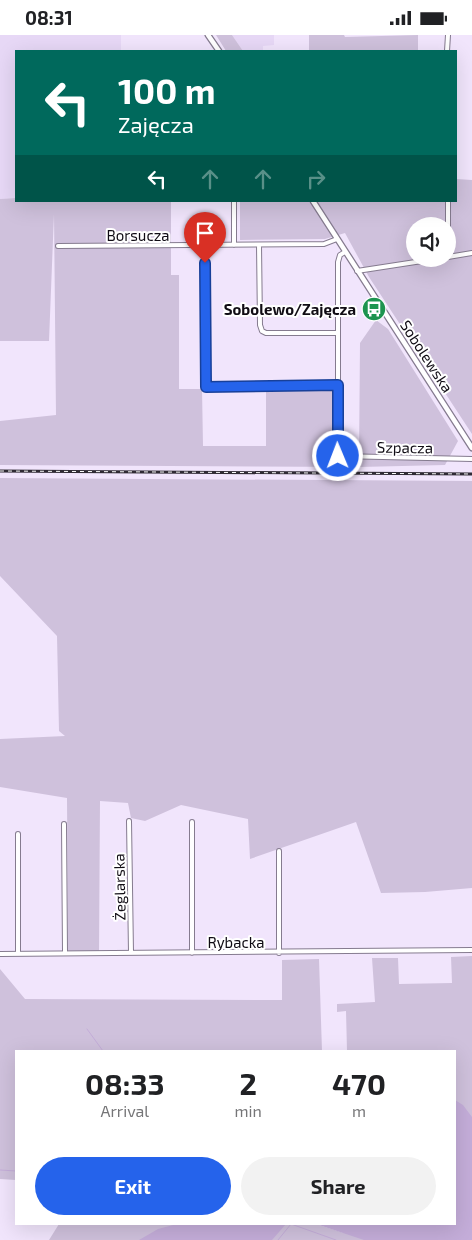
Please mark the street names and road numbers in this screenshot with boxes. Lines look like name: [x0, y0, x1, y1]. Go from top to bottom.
street label: Borsucza: [106, 226, 170, 244]
street label: Sobolewska: [397, 317, 457, 395]
street label: Szpacza: [377, 438, 433, 456]
street label: Żeglarska: [109, 853, 129, 921]
street label: Rybacka: [207, 933, 265, 951]

